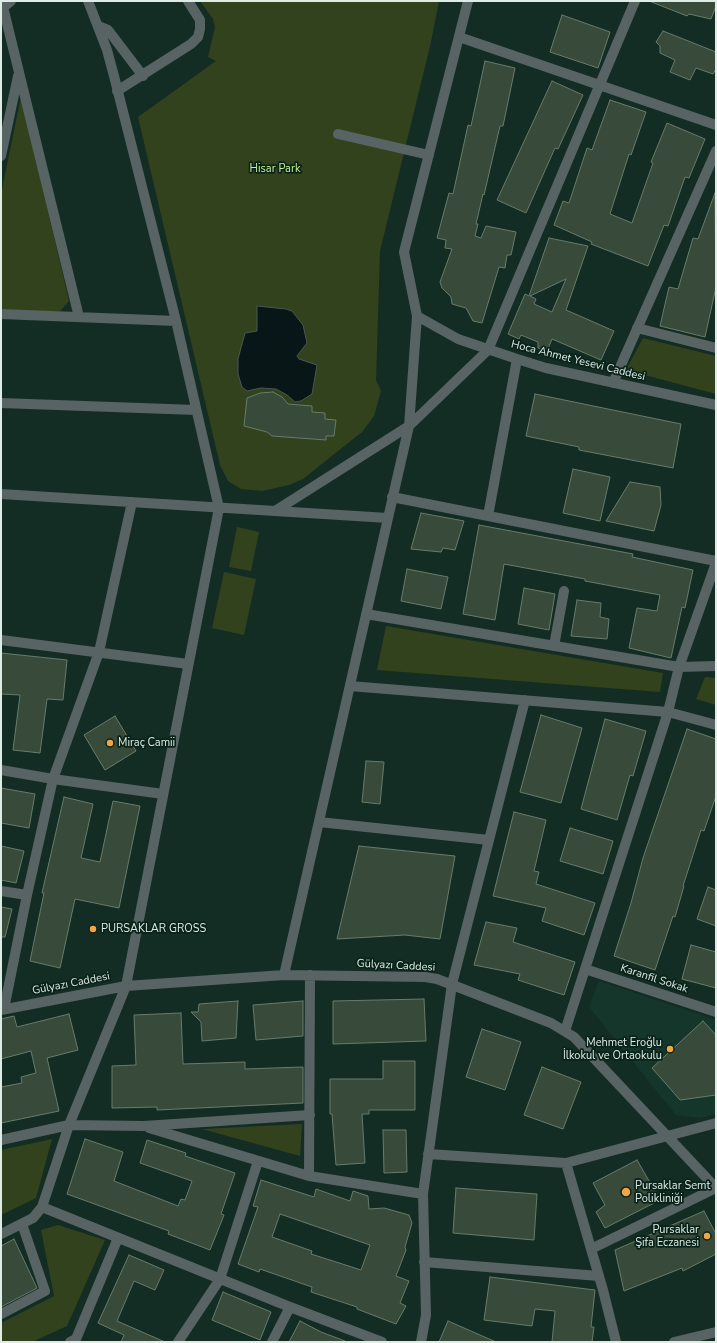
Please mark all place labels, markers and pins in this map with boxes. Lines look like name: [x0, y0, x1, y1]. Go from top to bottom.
place label: Miraç Camii: [118, 736, 175, 750]
marker: Miraç Camii: [105, 738, 115, 748]
place label: PURSAKLAR GROSS: [101, 922, 206, 936]
marker: PURSAKLAR GROSS: [88, 924, 98, 934]
place label: Mehmet Eroğlu İlkokul ve Ortaokulu: [563, 1036, 662, 1062]
marker: Mehmet Eroğlu İlkokul ve Ortaokulu: [665, 1044, 675, 1054]
place label: Pursaklar Semt Polikliniği: [635, 1179, 710, 1205]
marker: Pursaklar Semt Polikliniği: [620, 1186, 632, 1198]
place label: Pursaklar Şifa Eczanesi: [635, 1223, 699, 1249]
marker: Pursaklar Şifa Eczanesi: [702, 1231, 712, 1241]

